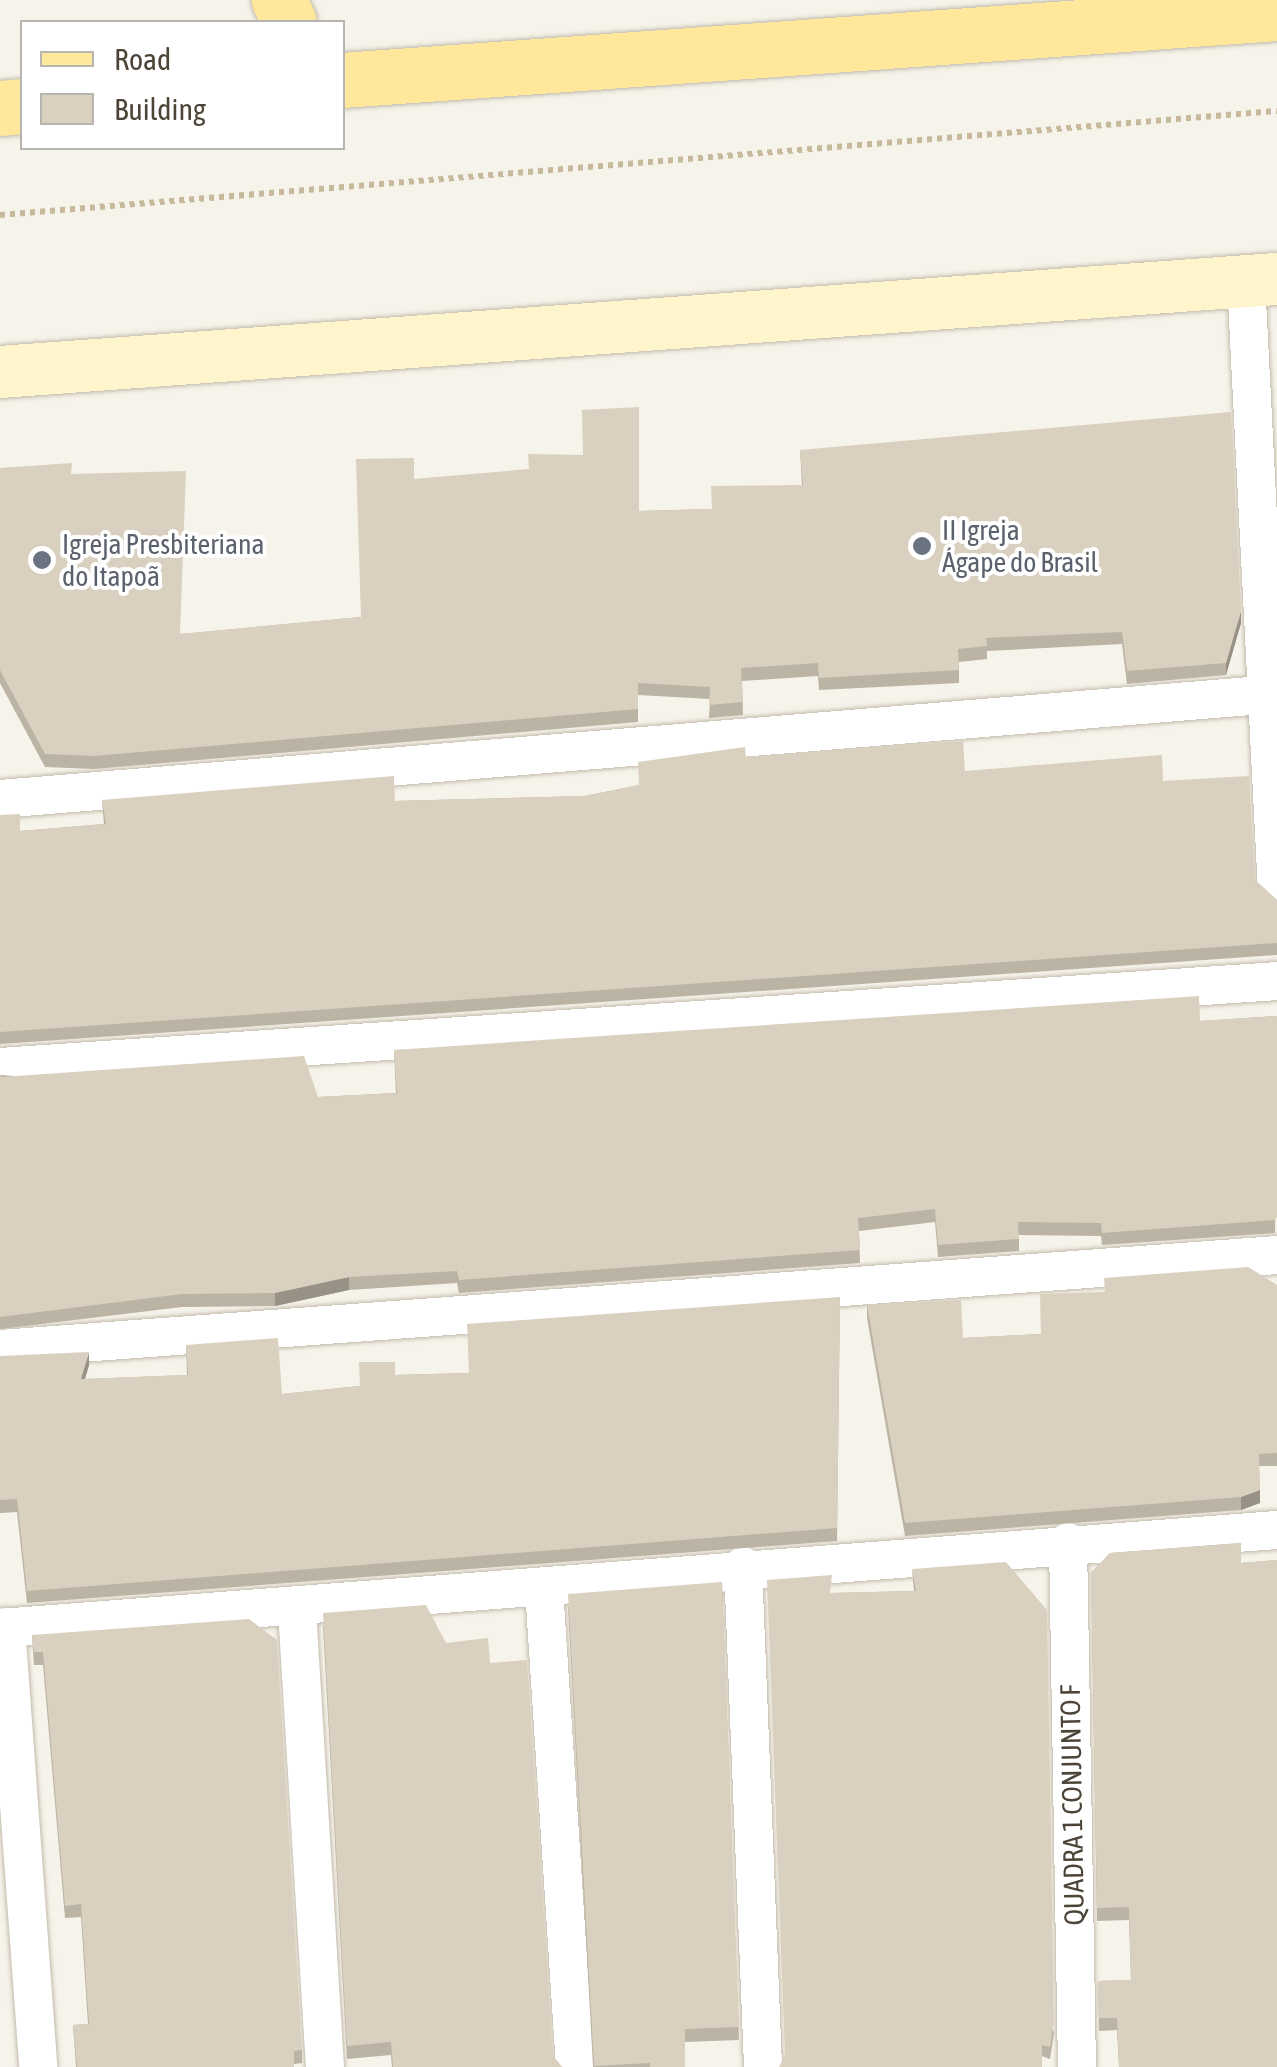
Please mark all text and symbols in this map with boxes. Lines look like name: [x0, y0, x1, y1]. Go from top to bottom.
legend: [20, 20, 345, 150]
text: Road: [114, 42, 171, 76]
text: Building: [114, 92, 206, 126]
place label: II Igreja Ágape do Brasil: [942, 513, 1098, 579]
place label: Igreja Presbiteriana do Itapoã: [62, 527, 265, 593]
marker: II Igreja Ágape do Brasil: [911, 535, 933, 557]
marker: Igreja Presbiteriana do Itapoã: [31, 549, 53, 571]
street label: QUADRA 1 CONJUNTO F: [1053, 1684, 1091, 1926]

